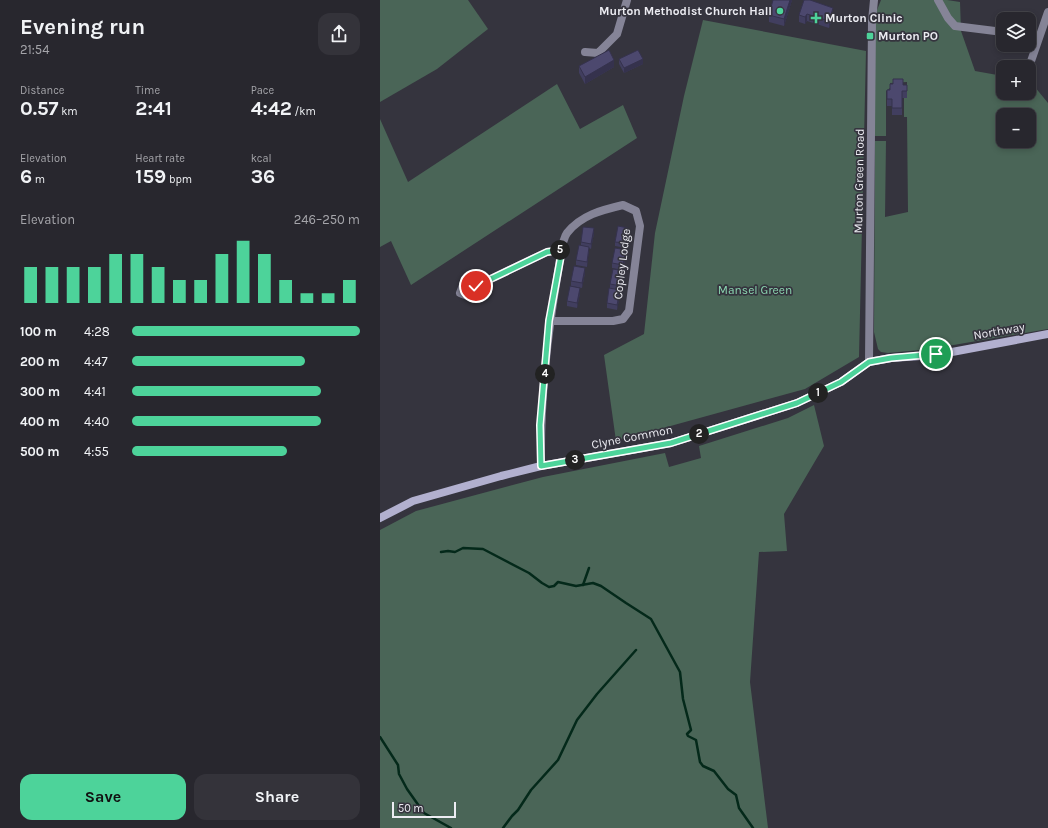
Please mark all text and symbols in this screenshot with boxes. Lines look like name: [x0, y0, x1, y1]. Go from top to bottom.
place label: Murton Methodist Church Hall: [599, 4, 772, 18]
marker: Murton Methodist Church Hall: [775, 6, 785, 16]
place label: Murton Clinic: [825, 11, 903, 25]
marker: Murton Clinic: [810, 12, 822, 24]
map controls: [996, 12, 1036, 148]
button: layers: [996, 12, 1036, 52]
button: share: [318, 13, 360, 55]
text: Evening run: [20, 14, 145, 40]
place label: Murton PO: [878, 29, 938, 43]
marker: Murton PO: [865, 31, 875, 41]
text: 21:54: [20, 42, 49, 57]
button: +: [996, 60, 1036, 100]
text: Distance: [20, 84, 64, 97]
text: Time: [135, 84, 160, 97]
text: Pace: [251, 84, 274, 97]
text: 0.57: [20, 97, 59, 120]
text: 2:41: [135, 97, 172, 120]
text: 4:42: [251, 97, 292, 120]
text: km: [59, 105, 78, 118]
text: /km: [292, 105, 316, 118]
button: −: [996, 108, 1036, 148]
street label: Murton Green Road: [851, 128, 867, 234]
text: Elevation: [20, 152, 67, 165]
text: Heart rate: [135, 152, 185, 165]
text: kcal: [251, 152, 272, 165]
text: 6: [20, 165, 32, 188]
text: 159: [135, 165, 166, 188]
text: 36: [251, 165, 275, 188]
text: m: [32, 173, 45, 186]
text: bpm: [166, 173, 192, 186]
text: Elevation: [20, 212, 75, 227]
text: 246–250 m: [294, 212, 360, 227]
street label: Copley Lodge: [611, 228, 633, 300]
pin: 5: [550, 240, 570, 260]
text: 5: [557, 243, 563, 256]
pin: [459, 269, 493, 303]
icon: check: [465, 275, 487, 297]
park label: Mansel Green: [718, 283, 792, 297]
street label: Northway: [972, 320, 1026, 342]
text: 100 m: [20, 324, 57, 339]
text: 4:28: [84, 324, 110, 339]
pin: [919, 337, 953, 371]
icon: arrive: [925, 343, 947, 365]
text: 200 m: [20, 354, 60, 369]
text: 4:47: [84, 354, 108, 369]
pin: 4: [535, 364, 555, 384]
text: 4: [542, 367, 548, 380]
pin: 1: [808, 383, 828, 403]
text: 300 m: [20, 384, 60, 399]
text: 4:41: [84, 384, 106, 399]
text: 1: [816, 386, 820, 399]
text: 400 m: [20, 414, 60, 429]
text: 4:40: [84, 414, 109, 429]
street label: Clyne Common: [590, 422, 674, 452]
pin: 2: [689, 424, 709, 444]
text: 2: [696, 427, 702, 440]
text: 500 m: [20, 444, 60, 459]
text: 4:55: [84, 444, 109, 459]
pin: 3: [565, 450, 585, 470]
text: 3: [572, 453, 578, 466]
button: Save: [20, 774, 186, 820]
button: Share: [194, 774, 360, 820]
scale bar: [392, 800, 456, 819]
text: 50 m: [398, 802, 424, 815]

